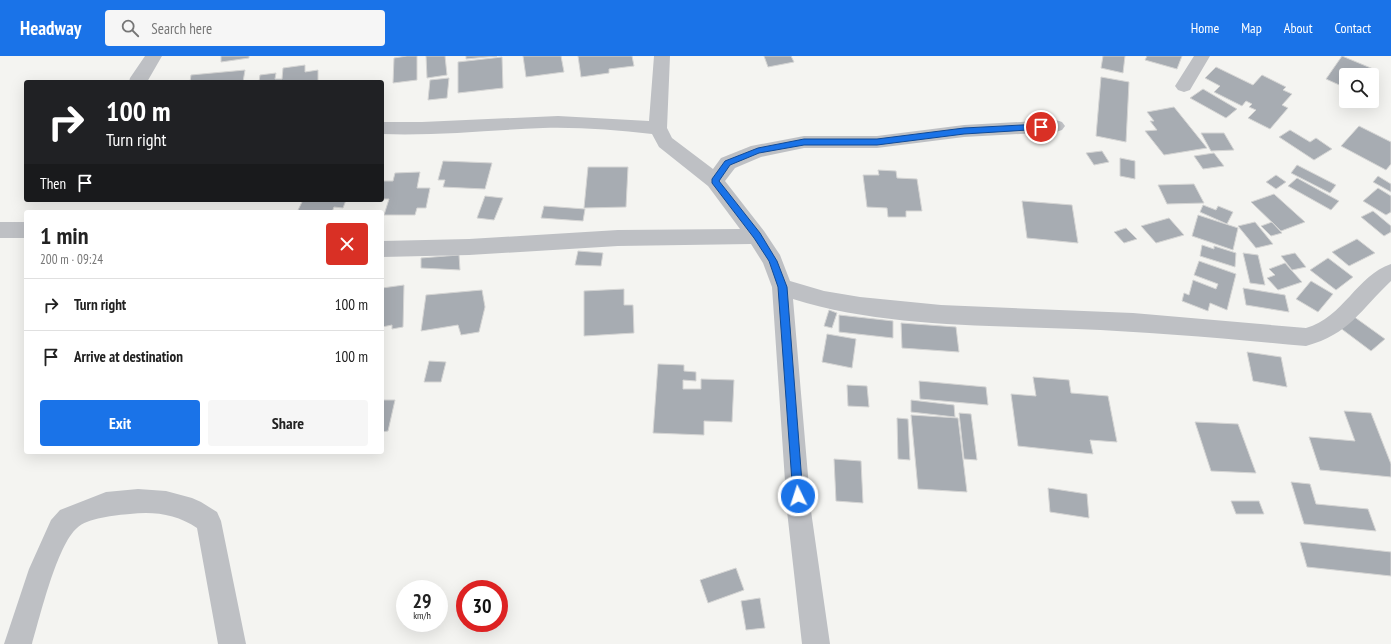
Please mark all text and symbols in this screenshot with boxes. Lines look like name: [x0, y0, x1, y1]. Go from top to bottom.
search box: [105, 10, 385, 46]
text: Headway: [20, 16, 81, 40]
icon: search: [119, 17, 141, 39]
text: Search here: [151, 19, 212, 38]
text: Home: [1191, 19, 1219, 37]
text: Map: [1241, 19, 1262, 37]
text: About: [1284, 19, 1313, 37]
text: Contact: [1335, 19, 1371, 37]
map controls: [1339, 68, 1379, 108]
button: search: [1339, 68, 1379, 108]
text: 100 m: [106, 92, 170, 129]
icon: right: [40, 96, 92, 148]
pin: [1024, 110, 1058, 144]
icon: arrive: [1030, 116, 1052, 138]
text: Turn right: [106, 128, 166, 151]
icon: arrive: [74, 172, 96, 194]
text: Then: [40, 174, 66, 193]
text: 1 min: [40, 220, 88, 251]
button: close: [326, 223, 368, 265]
text: 200 m · 09:24: [40, 251, 103, 268]
icon: right: [40, 294, 62, 316]
text: Turn right: [74, 295, 126, 314]
text: 100 m: [335, 295, 368, 314]
icon: arrive: [40, 346, 62, 368]
text: Arrive at destination: [74, 347, 183, 366]
text: 100 m: [335, 347, 368, 366]
button: Exit: [40, 400, 200, 446]
button: Share: [208, 400, 368, 446]
position arrow: [777, 475, 819, 517]
speed limit sign: 30: [456, 580, 508, 632]
text: 29: [412, 588, 432, 614]
text: km/h: [413, 609, 431, 622]

